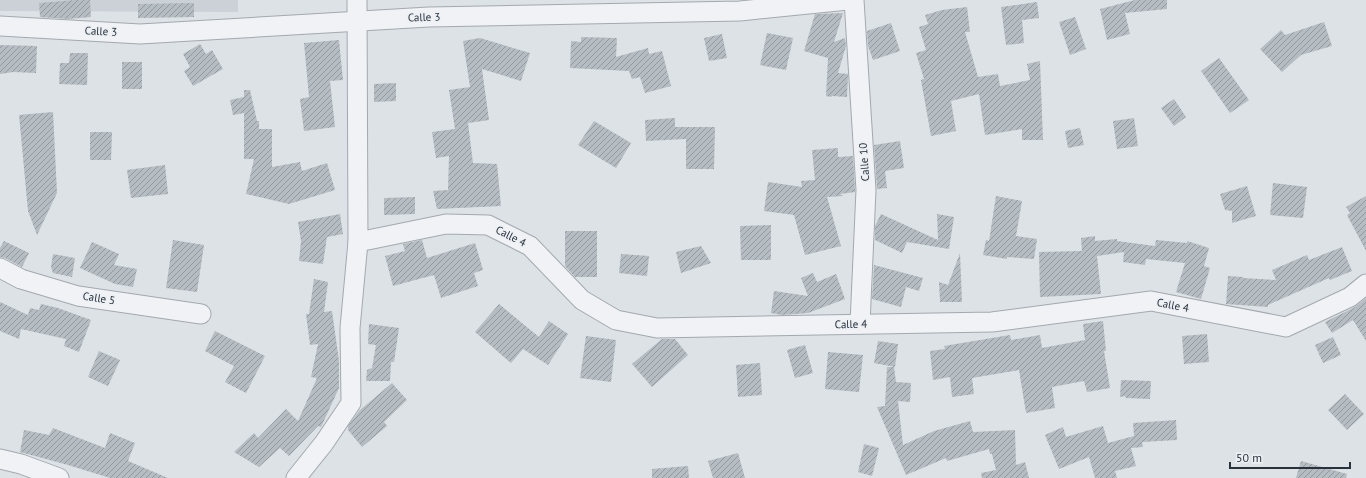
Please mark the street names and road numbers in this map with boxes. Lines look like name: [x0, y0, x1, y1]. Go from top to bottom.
street label: Calle 3: [408, 9, 440, 25]
street label: Calle 3: [84, 23, 118, 39]
street label: Calle 10: [856, 142, 872, 182]
street label: Calle 4: [493, 222, 529, 250]
street label: Calle 5: [82, 289, 116, 307]
street label: Calle 4: [1156, 295, 1190, 315]
street label: Calle 4: [835, 317, 867, 331]

